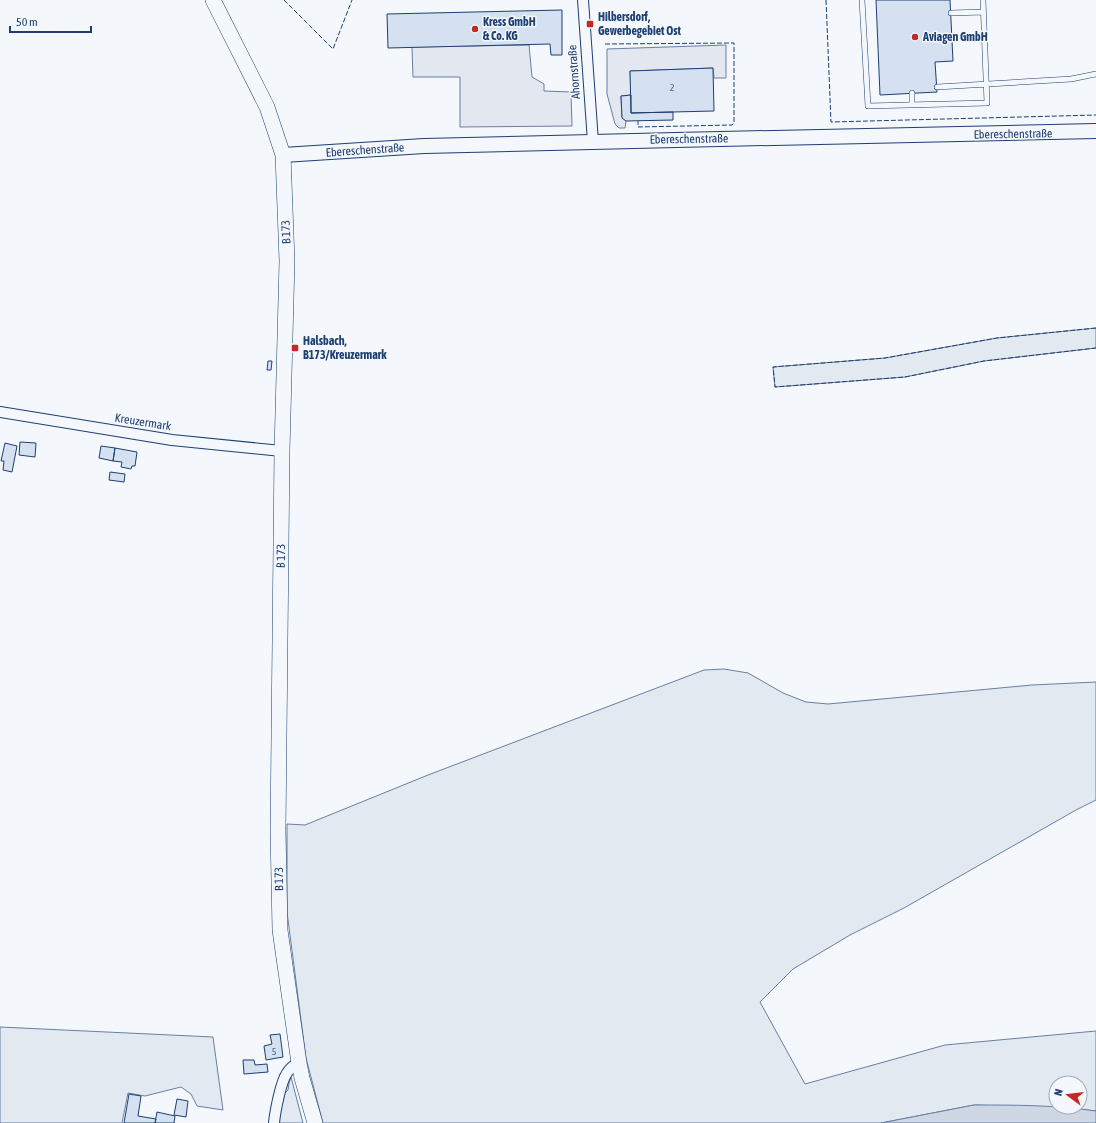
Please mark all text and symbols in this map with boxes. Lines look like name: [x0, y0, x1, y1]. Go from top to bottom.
scale bar: [10, 8, 91, 34]
place label: Hilbersdorf, Gewerbegebiet Ost: [598, 10, 681, 38]
text: 50 m: [16, 15, 38, 29]
place label: Kress GmbH & Co. KG: [483, 15, 536, 43]
marker: Hilbersdorf, Gewerbegebiet Ost: [585, 19, 595, 29]
marker: Kress GmbH & Co. KG: [470, 24, 480, 34]
place label: Aviagen GmbH: [922, 30, 988, 44]
marker: Aviagen GmbH: [910, 32, 920, 42]
street label: Ahornstraße: [565, 44, 583, 100]
house number: 2: [670, 82, 675, 93]
street label: Ebereschenstraße: [974, 126, 1052, 142]
street label: Ebereschenstraße: [650, 131, 728, 147]
street label: Ebereschenstraße: [325, 140, 405, 160]
street label: B 173: [279, 220, 293, 244]
place label: Halsbach, B173/Kreuzermark: [303, 334, 387, 362]
marker: Halsbach, B173/Kreuzermark: [290, 343, 300, 353]
street label: Kreuzermark: [114, 411, 173, 433]
street label: B 173: [274, 544, 288, 568]
street label: B 173: [272, 867, 286, 891]
house number: 5: [272, 1046, 277, 1057]
north arrow: [1048, 1075, 1088, 1115]
text: N: [1052, 1088, 1065, 1097]

